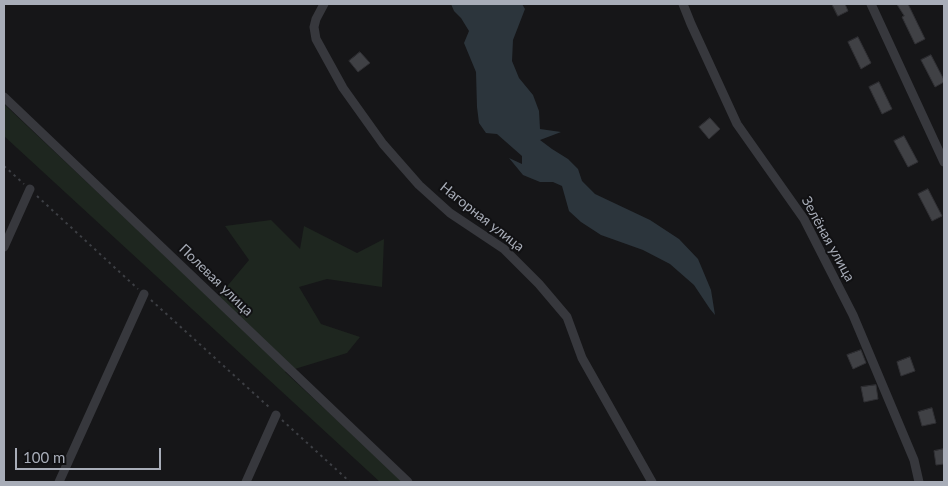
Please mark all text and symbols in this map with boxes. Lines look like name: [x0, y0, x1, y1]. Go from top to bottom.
street label: Нагорная улица: [437, 179, 527, 255]
street label: Зелёная улица: [798, 194, 858, 284]
street label: Полевая улица: [176, 241, 256, 319]
scale bar: [18, 438, 164, 470]
text: 100 m: [23, 448, 65, 466]

